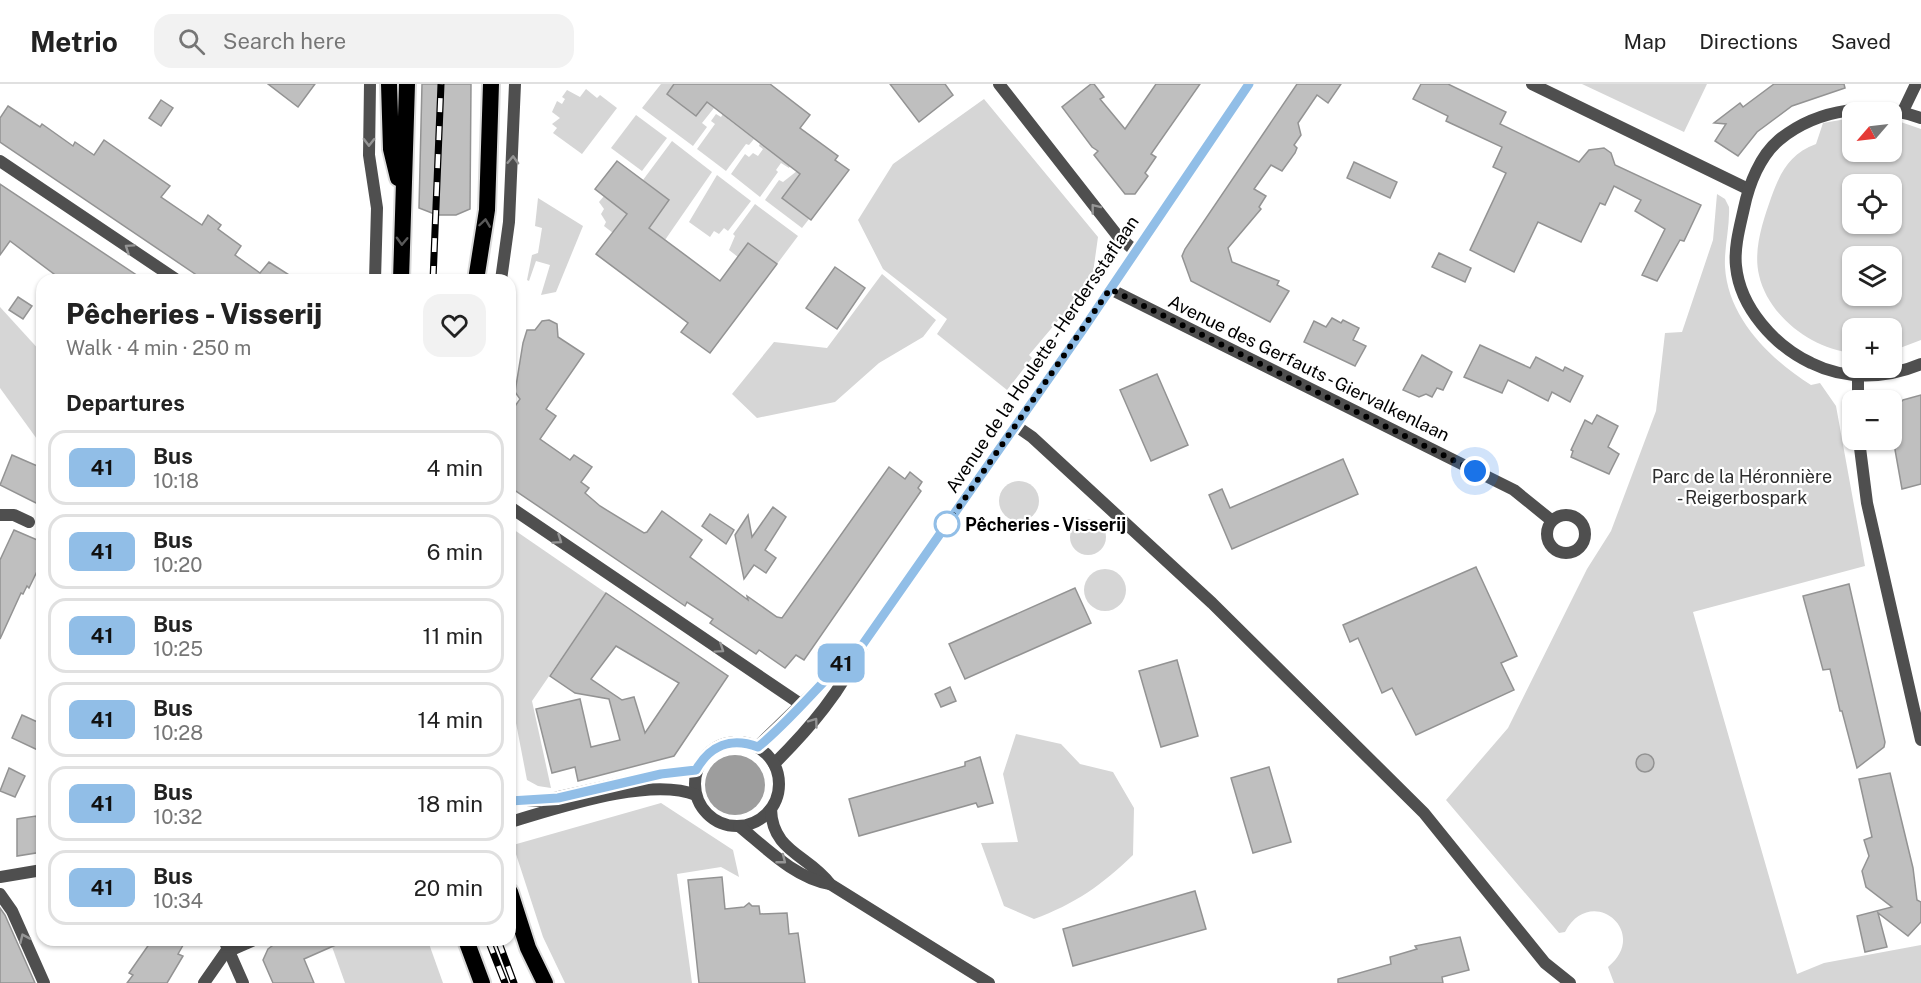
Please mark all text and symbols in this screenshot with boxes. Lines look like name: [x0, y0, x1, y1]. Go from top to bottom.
search box: [154, 14, 574, 68]
text: Metrio: [30, 25, 118, 58]
icon: search: [175, 25, 208, 58]
text: Search here: [223, 28, 346, 54]
text: Map: [1624, 29, 1666, 54]
text: Directions: [1699, 29, 1798, 54]
text: Saved: [1831, 29, 1891, 54]
north arrow: [1842, 102, 1902, 162]
map controls: [1842, 102, 1902, 450]
one-way arrow: [363, 138, 375, 147]
one-way arrow: [506, 155, 519, 164]
button: locate: [1842, 174, 1902, 234]
one-way arrow: [1092, 204, 1103, 215]
street label: Avenue de la Houlette - Herdersstaflaan: [941, 212, 1143, 496]
one-way arrow: [478, 218, 490, 227]
one-way arrow: [396, 236, 408, 245]
one-way arrow: [125, 244, 136, 255]
button: layers: [1842, 246, 1902, 306]
street label: Avenue des Gerfauts - Giervalkenlaan: [1165, 291, 1453, 445]
button: heart: [423, 294, 486, 357]
text: Pêcheries - Visserij: [66, 297, 322, 330]
button: +: [1842, 318, 1902, 378]
text: Walk · 4 min · 250 m: [66, 336, 251, 360]
text: Departures: [66, 390, 185, 416]
button: −: [1842, 390, 1902, 450]
text: Bus: [153, 443, 193, 469]
text: 41: [91, 455, 113, 480]
text: 4 min: [427, 455, 483, 481]
your location: [1460, 456, 1490, 486]
park label: Parc de la Héronnière - Reigerbospark: [1652, 466, 1832, 508]
text: 10:18: [153, 469, 199, 493]
marker: Pêcheries - Visserij: [934, 511, 960, 537]
place label: Pêcheries - Visserij: [965, 514, 1126, 535]
text: Bus: [153, 527, 193, 553]
one-way arrow: [552, 533, 563, 544]
text: 41: [91, 539, 113, 564]
text: 6 min: [427, 539, 483, 565]
text: 10:20: [153, 553, 202, 577]
text: Bus: [153, 611, 193, 637]
text: 41: [91, 623, 113, 648]
text: 11 min: [422, 623, 483, 649]
text: 10:25: [153, 637, 203, 661]
one-way arrow: [713, 642, 724, 653]
line badge: 41: [814, 644, 868, 682]
text: 41: [830, 651, 852, 676]
text: Bus: [153, 695, 193, 721]
text: 41: [91, 707, 113, 732]
text: 14 min: [418, 707, 483, 733]
one-way arrow: [807, 717, 818, 728]
text: 10:28: [153, 721, 203, 745]
text: Bus: [153, 779, 193, 805]
text: 41: [91, 791, 113, 816]
text: 18 min: [417, 791, 483, 817]
text: 10:32: [153, 805, 202, 829]
one-way arrow: [775, 853, 786, 864]
text: Bus: [153, 863, 193, 889]
text: 41: [91, 875, 113, 900]
text: 20 min: [414, 875, 483, 901]
text: 10:34: [153, 889, 203, 913]
one-way arrow: [19, 933, 31, 944]

